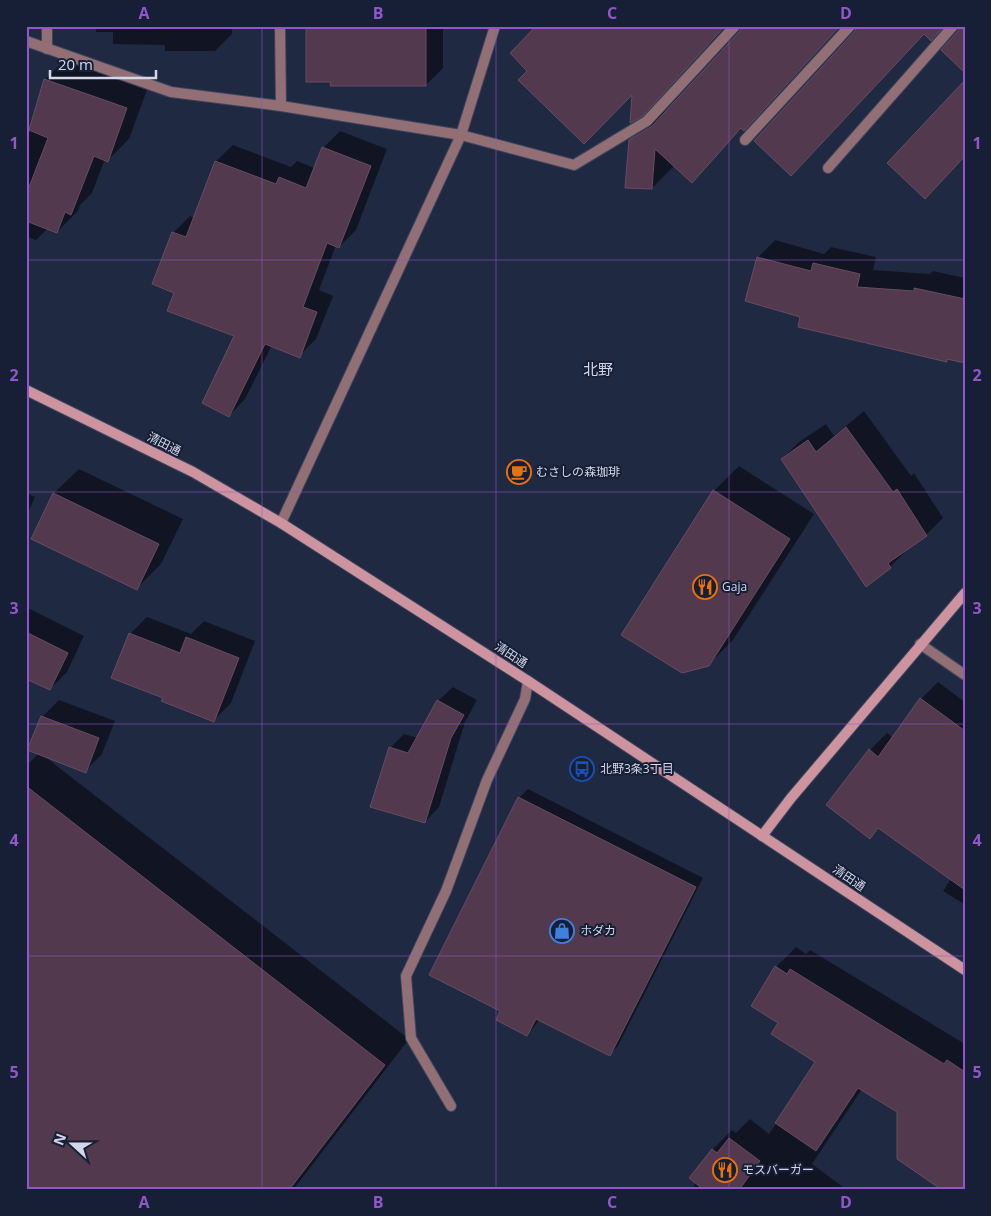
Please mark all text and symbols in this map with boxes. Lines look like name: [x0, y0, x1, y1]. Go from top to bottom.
text: A: [138, 2, 150, 24]
text: B: [373, 2, 383, 24]
text: C: [607, 2, 617, 24]
text: D: [840, 2, 852, 24]
scale bar: [50, 48, 156, 80]
text: 20 m: [58, 54, 93, 74]
text: 1: [9, 132, 19, 154]
text: 1: [972, 132, 982, 154]
district label: 北野: [583, 359, 613, 379]
text: 2: [9, 364, 19, 386]
text: 2: [972, 364, 982, 386]
street label: 清田通: [144, 428, 184, 459]
cafe icon: むさしの森珈琲: [506, 459, 532, 485]
place label: むさしの森珈琲: [536, 463, 620, 480]
restaurant icon: Gaja: [692, 574, 718, 600]
place label: Gaja: [722, 578, 747, 595]
text: 3: [9, 597, 19, 619]
text: 3: [972, 597, 982, 619]
street label: 清田通: [492, 638, 531, 672]
bus stop icon: 北野3条3丁目: [569, 756, 595, 782]
place label: 北野3条3丁目: [600, 760, 674, 777]
text: 4: [9, 829, 19, 851]
text: 4: [972, 829, 982, 851]
street label: 清田通: [830, 860, 869, 895]
shop icon: ホダカ: [549, 918, 575, 944]
place label: ホダカ: [580, 922, 616, 939]
text: 5: [9, 1061, 19, 1083]
text: 5: [972, 1061, 982, 1083]
north arrow: [48, 1118, 98, 1168]
text: N: [48, 1130, 70, 1148]
restaurant icon: モスバーガー: [712, 1157, 738, 1183]
place label: モスバーガー: [742, 1161, 814, 1178]
text: A: [138, 1191, 150, 1213]
text: B: [373, 1191, 383, 1213]
text: C: [607, 1191, 617, 1213]
text: D: [840, 1191, 852, 1213]

